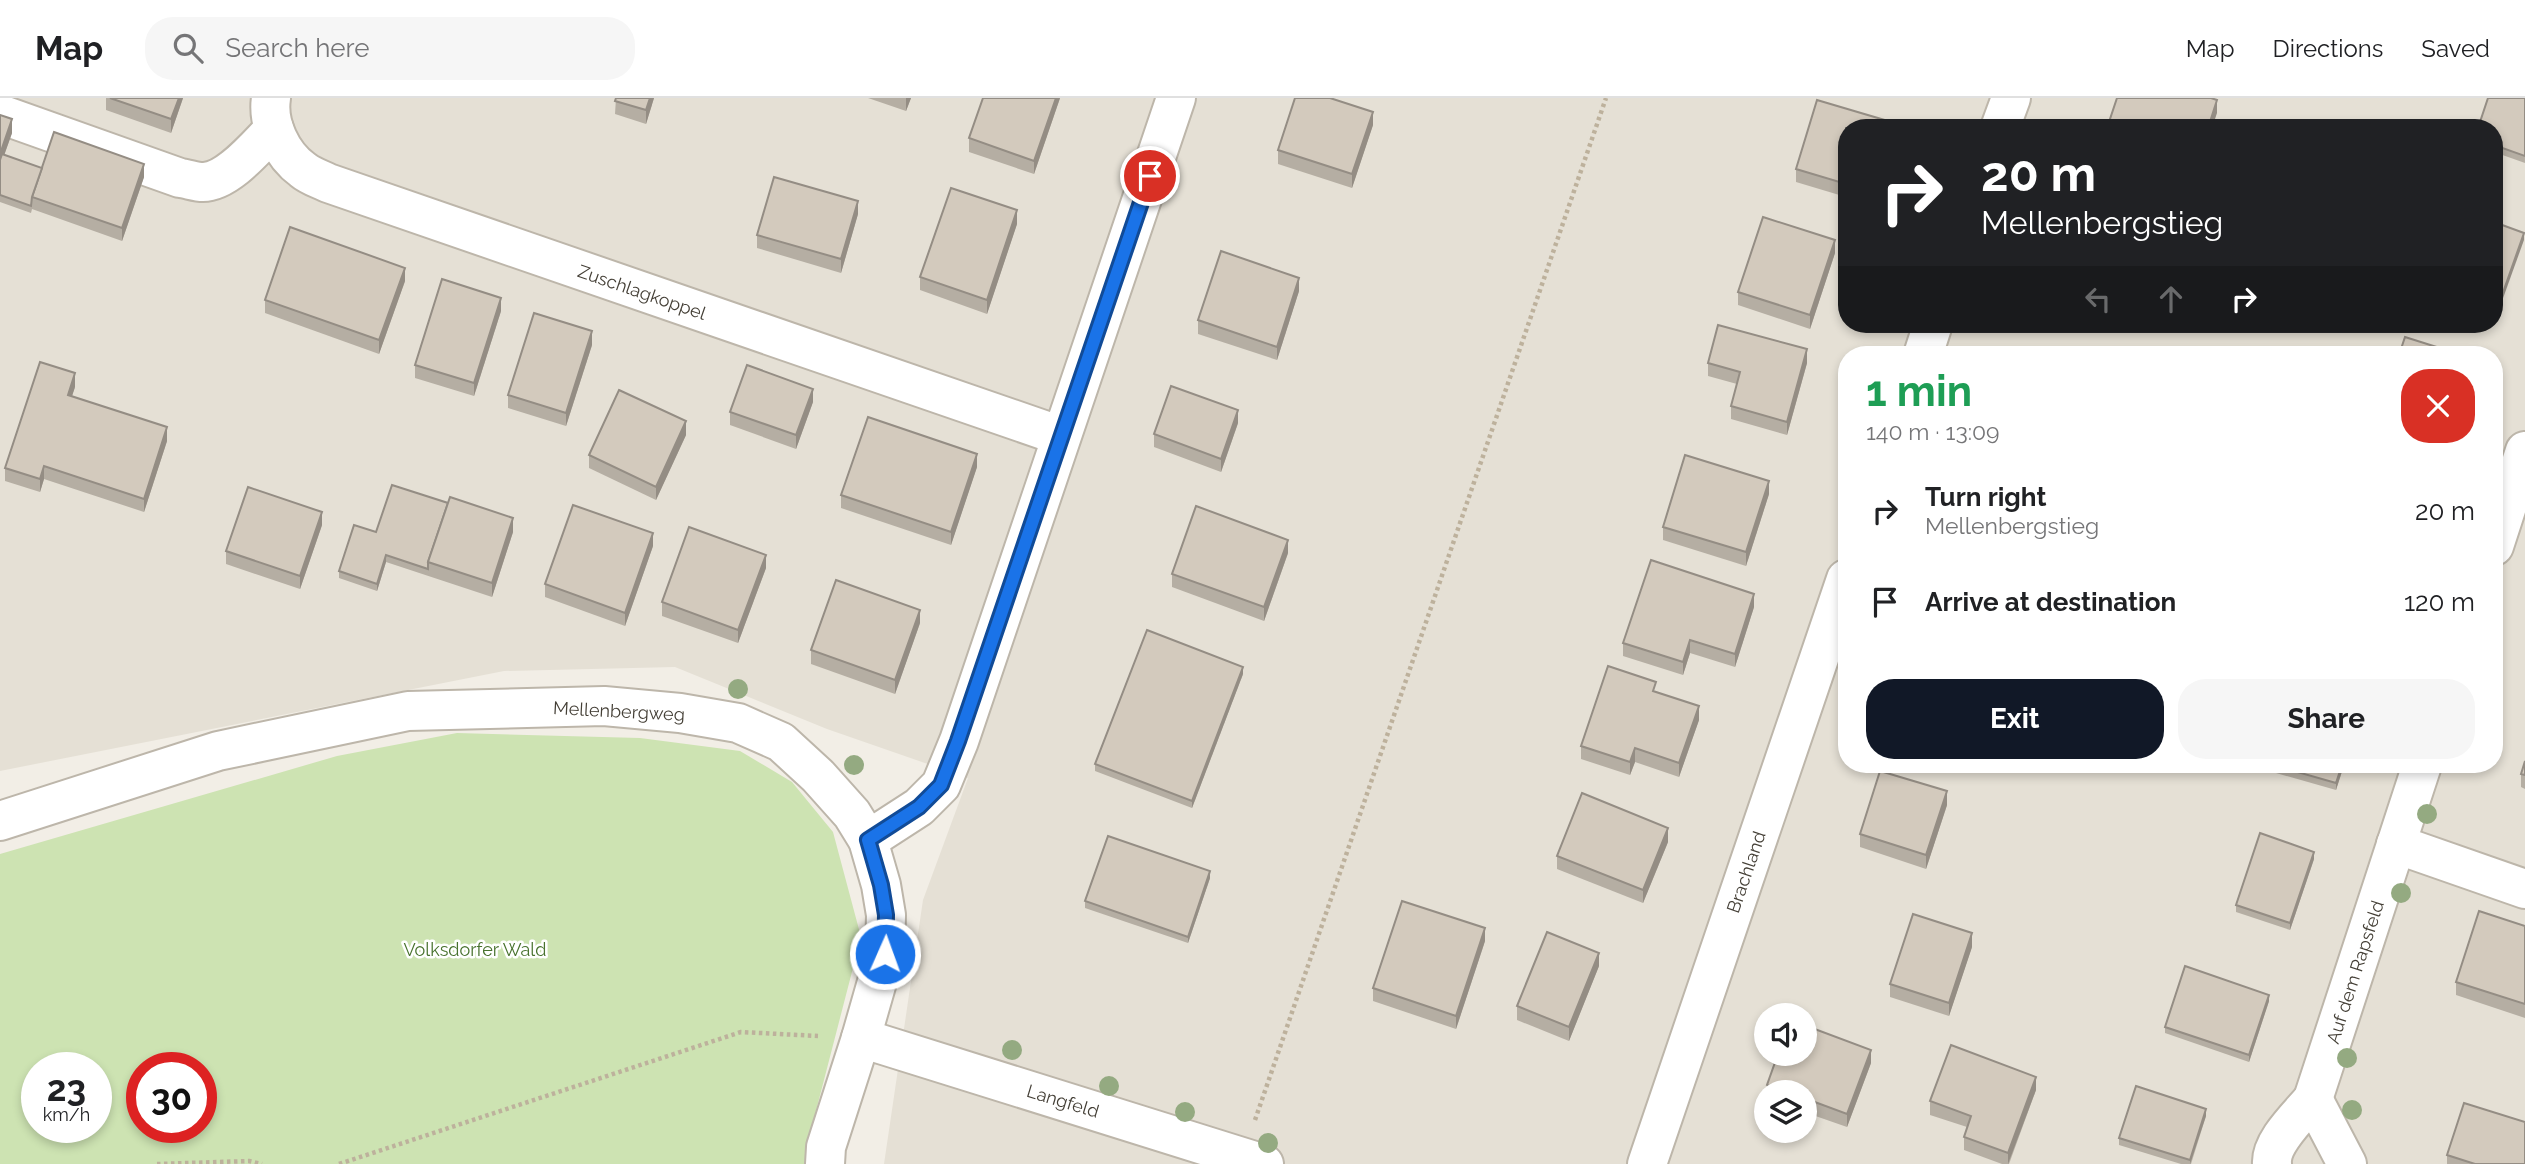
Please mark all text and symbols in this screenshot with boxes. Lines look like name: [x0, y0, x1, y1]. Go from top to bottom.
search box: [145, 17, 635, 80]
text: Map: [35, 29, 103, 68]
icon: search: [169, 29, 207, 67]
text: Search here: [225, 33, 370, 63]
text: Map: [2186, 34, 2235, 63]
text: Directions: [2273, 34, 2383, 63]
text: Saved: [2421, 34, 2490, 63]
text: 20 m: [1981, 145, 2096, 202]
pin: [1120, 146, 1180, 206]
icon: right: [1866, 147, 1957, 238]
icon: arrive: [1131, 157, 1169, 195]
text: Mellenbergstieg: [1981, 204, 2223, 241]
street label: Zuschlagkoppel: [575, 260, 709, 324]
icon: left: [2079, 280, 2117, 318]
icon: ahead: [2152, 280, 2190, 318]
icon: right: [2225, 280, 2263, 318]
text: 1 min: [1866, 367, 1972, 416]
button: close: [2401, 369, 2475, 443]
text: 140 m · 13:09: [1866, 418, 2000, 445]
text: Turn right: [1925, 482, 2046, 512]
icon: right: [1866, 492, 1904, 530]
text: 20 m: [2415, 496, 2475, 526]
text: Mellenbergstieg: [1925, 512, 2099, 539]
icon: arrive: [1866, 583, 1904, 621]
text: Arrive at destination: [1925, 587, 2176, 617]
text: 120 m: [2404, 587, 2475, 617]
button: Exit: [1866, 679, 2164, 759]
button: Share: [2178, 679, 2475, 759]
street label: Mellenbergweg: [553, 697, 685, 725]
street label: Brachland: [1722, 828, 1770, 916]
street label: Auf dem Rapsfeld: [2322, 898, 2388, 1046]
position arrow: [848, 917, 922, 991]
park label: Volksdorfer Wald: [404, 939, 546, 960]
map controls: [1754, 1003, 1817, 1143]
button: sound: [1754, 1003, 1817, 1066]
speed limit sign: 30: [126, 1052, 217, 1143]
text: 23: [47, 1068, 86, 1109]
street label: Langfeld: [1024, 1080, 1102, 1122]
button: layers: [1754, 1080, 1817, 1143]
text: km/h: [43, 1104, 90, 1125]

